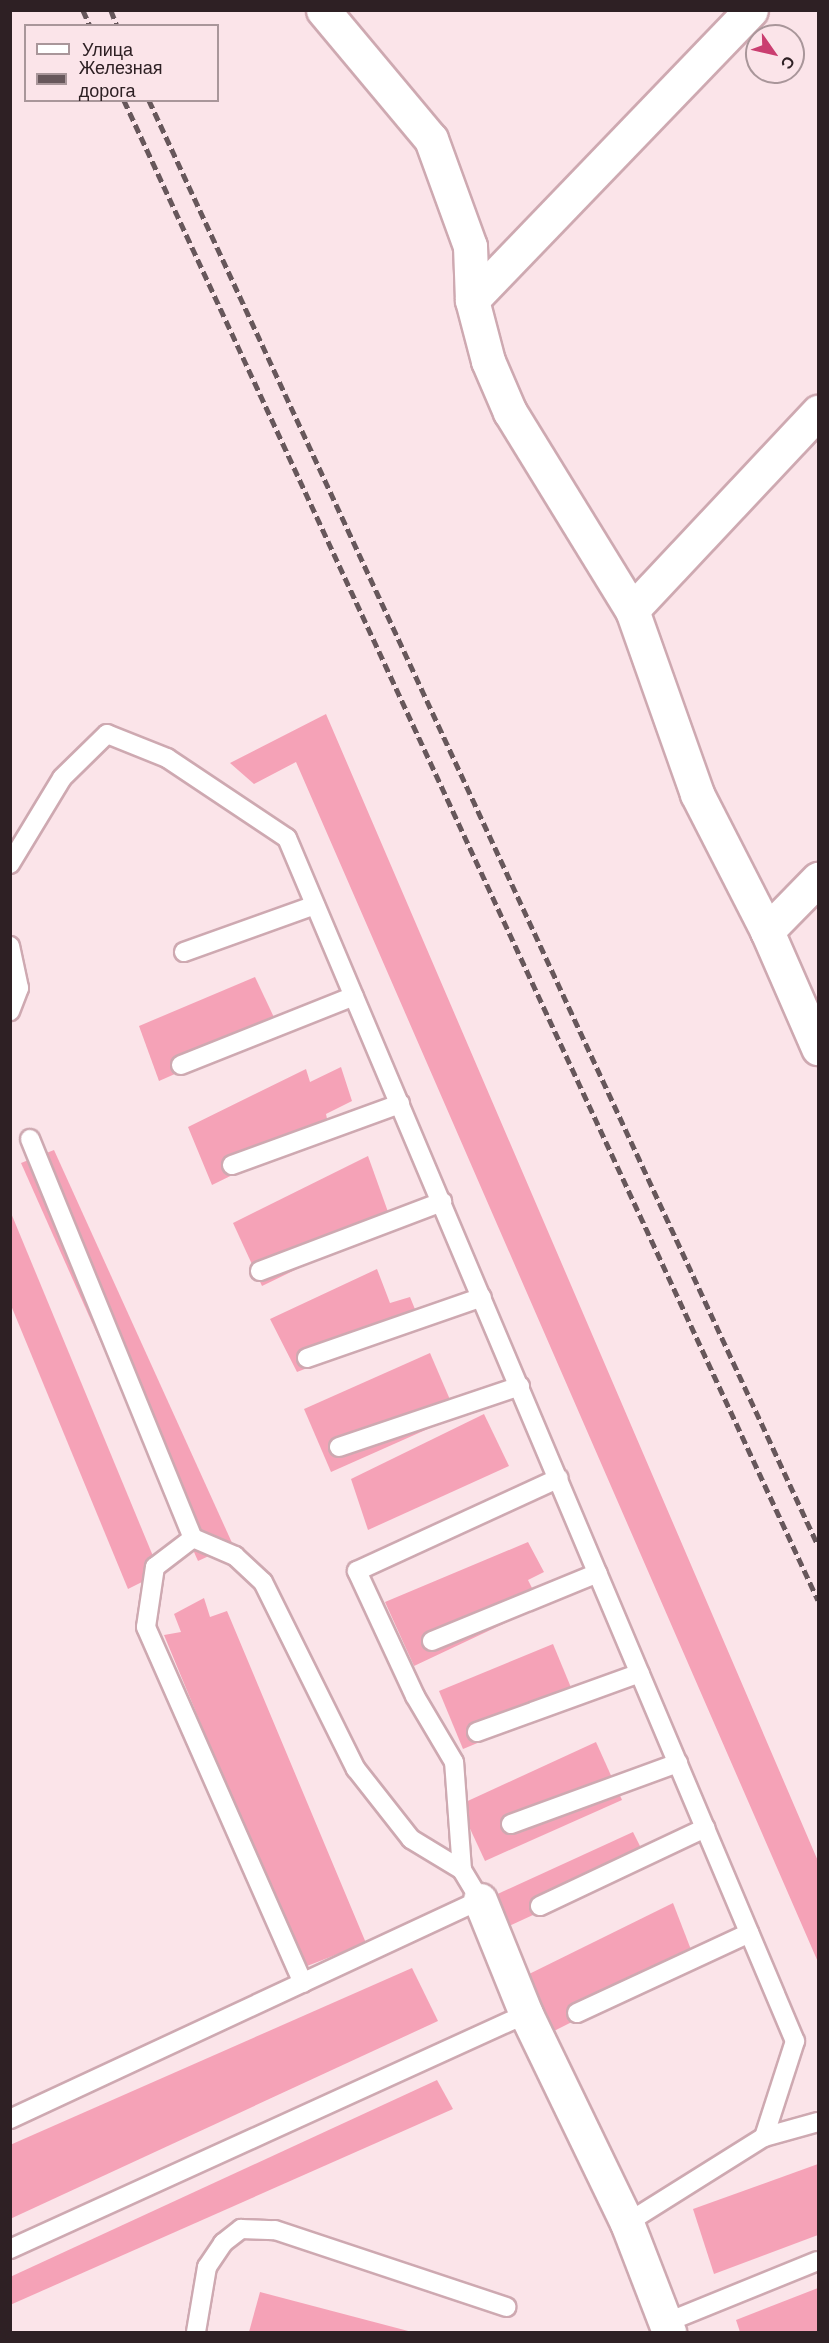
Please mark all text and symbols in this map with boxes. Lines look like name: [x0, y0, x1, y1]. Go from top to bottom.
legend: [24, 24, 219, 102]
north arrow: [745, 24, 805, 84]
text: Улица: [82, 38, 133, 60]
text: С: [778, 53, 800, 73]
text: Железная дорога: [79, 56, 163, 101]

